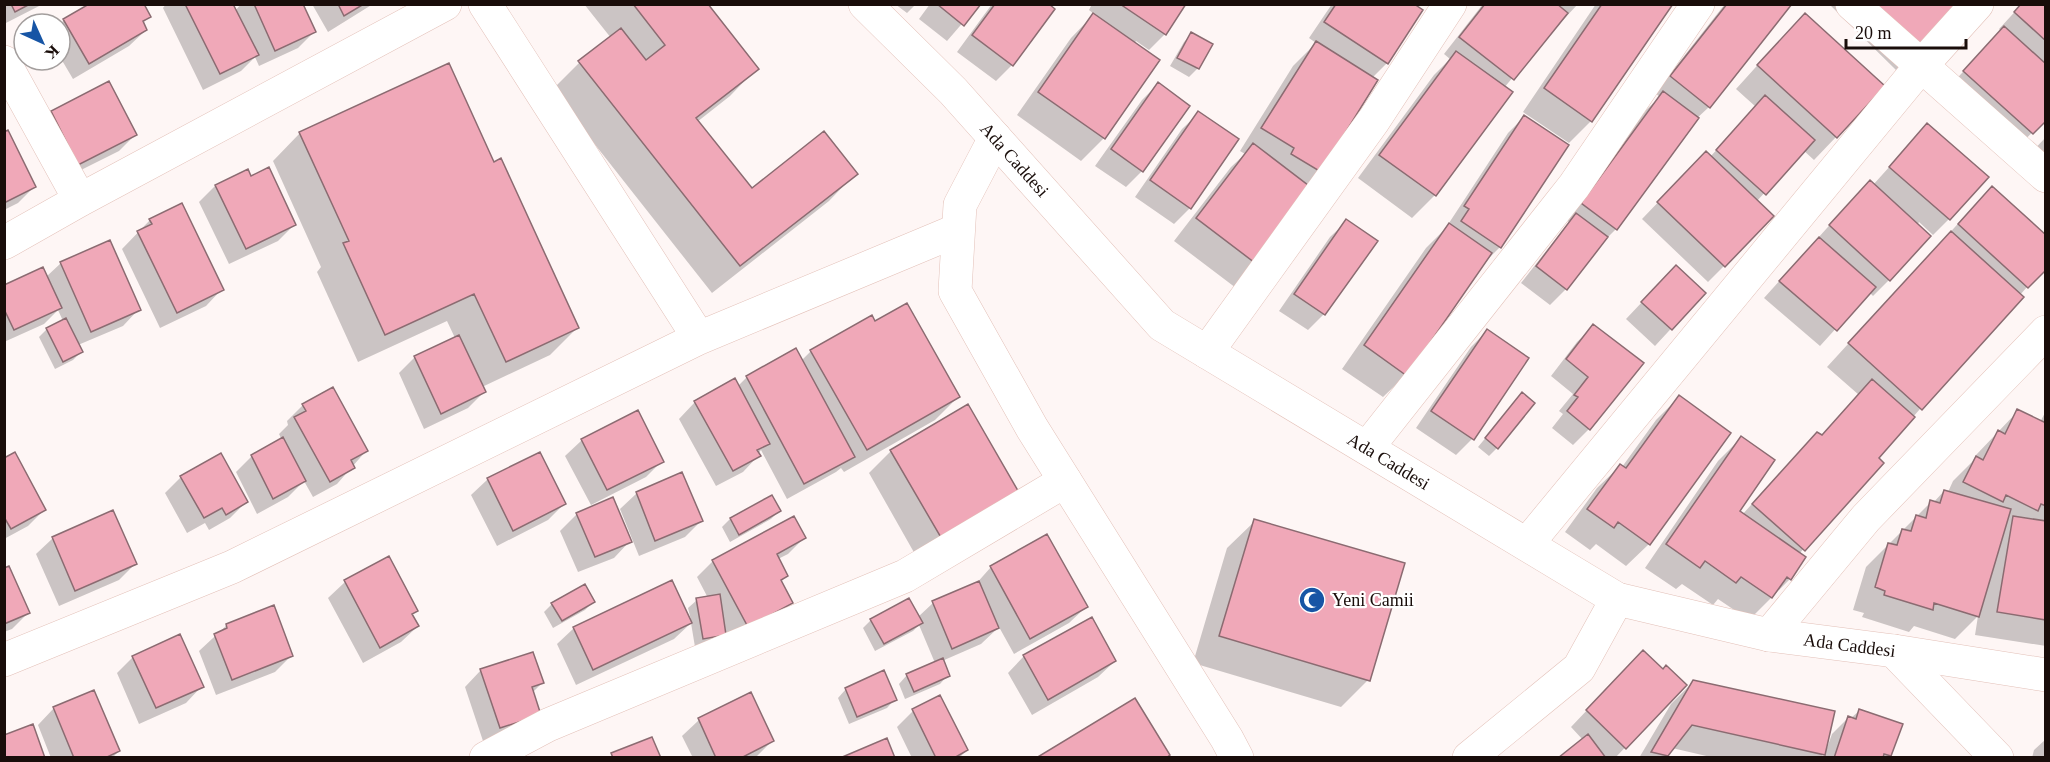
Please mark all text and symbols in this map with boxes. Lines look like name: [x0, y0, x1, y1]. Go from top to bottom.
north arrow: [12, 12, 72, 72]
scale bar: [1846, 12, 1966, 50]
text: 20 m: [1855, 23, 1892, 43]
text: K: [41, 42, 63, 63]
street label: Ada Caddesi: [976, 119, 1053, 201]
street label: Ada Caddesi: [1344, 429, 1433, 494]
mosque icon: Yeni Camii: [1297, 585, 1327, 615]
place label: Yeni Camii: [1332, 590, 1414, 610]
street label: Ada Caddesi: [1802, 630, 1897, 661]

